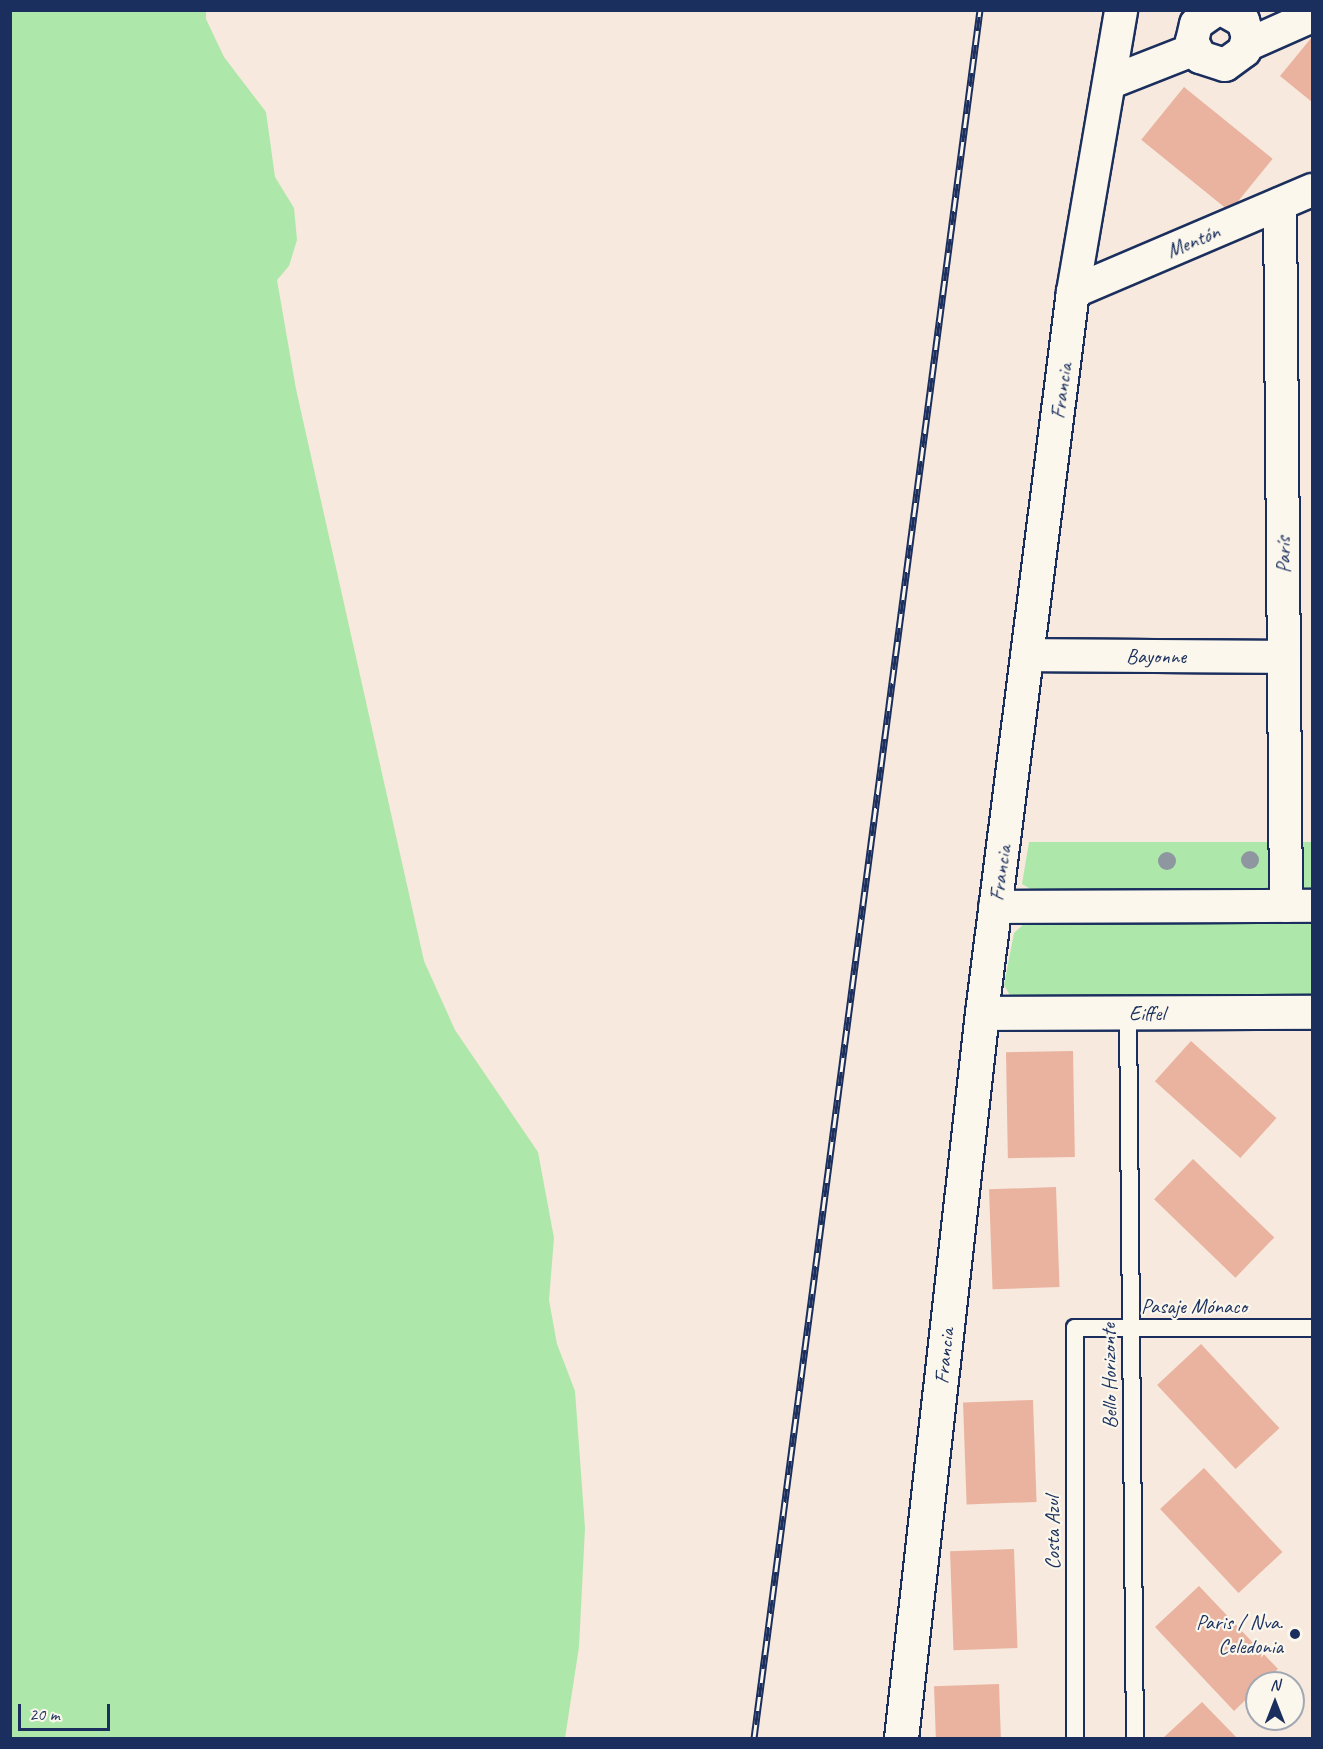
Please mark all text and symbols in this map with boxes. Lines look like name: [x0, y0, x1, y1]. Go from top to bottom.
street label: Mentón: [1163, 219, 1223, 263]
street label: Francia: [1045, 362, 1077, 420]
street label: París: [1270, 536, 1296, 574]
street label: Bayonne: [1126, 643, 1186, 669]
street label: Francia: [984, 844, 1016, 902]
street label: Eiffel: [1129, 1000, 1165, 1026]
street label: Pasaje Mónaco: [1141, 1293, 1247, 1319]
street label: Bello Horizonte: [1095, 1323, 1123, 1429]
street label: Francia: [929, 1327, 959, 1385]
street label: Costa Azul: [1039, 1496, 1065, 1570]
place label: Paris / Nva. Celedonia: [1196, 1609, 1283, 1659]
marker: Paris / Nva. Celedonia: [1288, 1627, 1302, 1641]
north arrow: [1245, 1671, 1305, 1731]
text: N: [1270, 1675, 1280, 1695]
scale bar: [21, 1692, 112, 1730]
text: 20 m: [29, 1703, 60, 1725]

